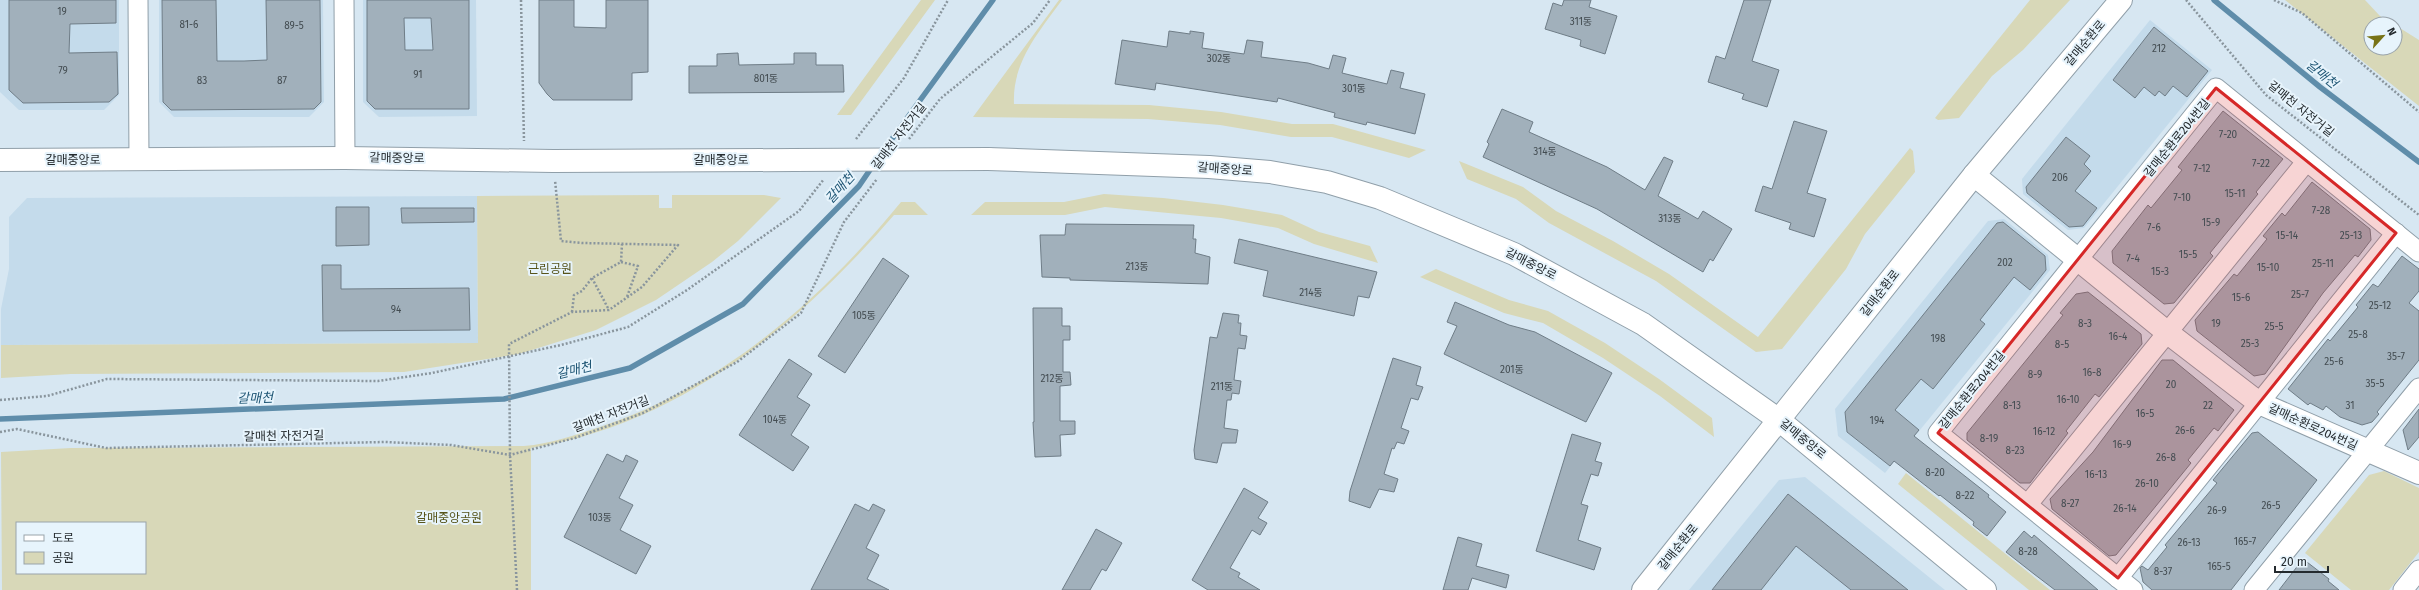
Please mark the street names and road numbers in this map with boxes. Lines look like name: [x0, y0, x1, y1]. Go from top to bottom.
street label: 갈매순환로: [2062, 17, 2108, 69]
street label: 갈매천 자전거길: [2265, 78, 2337, 140]
street label: 갈매순환로204번길: [2141, 96, 2213, 180]
street label: 갈매천 자전거길: [869, 100, 929, 172]
street label: 갈매중앙로: [369, 151, 425, 165]
street label: 갈매중앙로: [45, 153, 101, 167]
street label: 갈매중앙로: [693, 153, 749, 167]
street label: 갈매중앙로: [1197, 160, 1253, 178]
street label: 갈매중앙로: [1503, 245, 1559, 283]
street label: 갈매순환로: [1857, 267, 1903, 319]
street label: 갈매순환로204번길: [1936, 348, 2008, 432]
street label: 갈매천 자전거길: [571, 393, 651, 435]
street label: 갈매순환로204번길: [2266, 401, 2360, 453]
street label: 갈매중앙로: [1777, 416, 1829, 462]
street label: 갈매천 자전거길: [244, 428, 324, 444]
street label: 갈매순환로: [1655, 521, 1701, 573]

